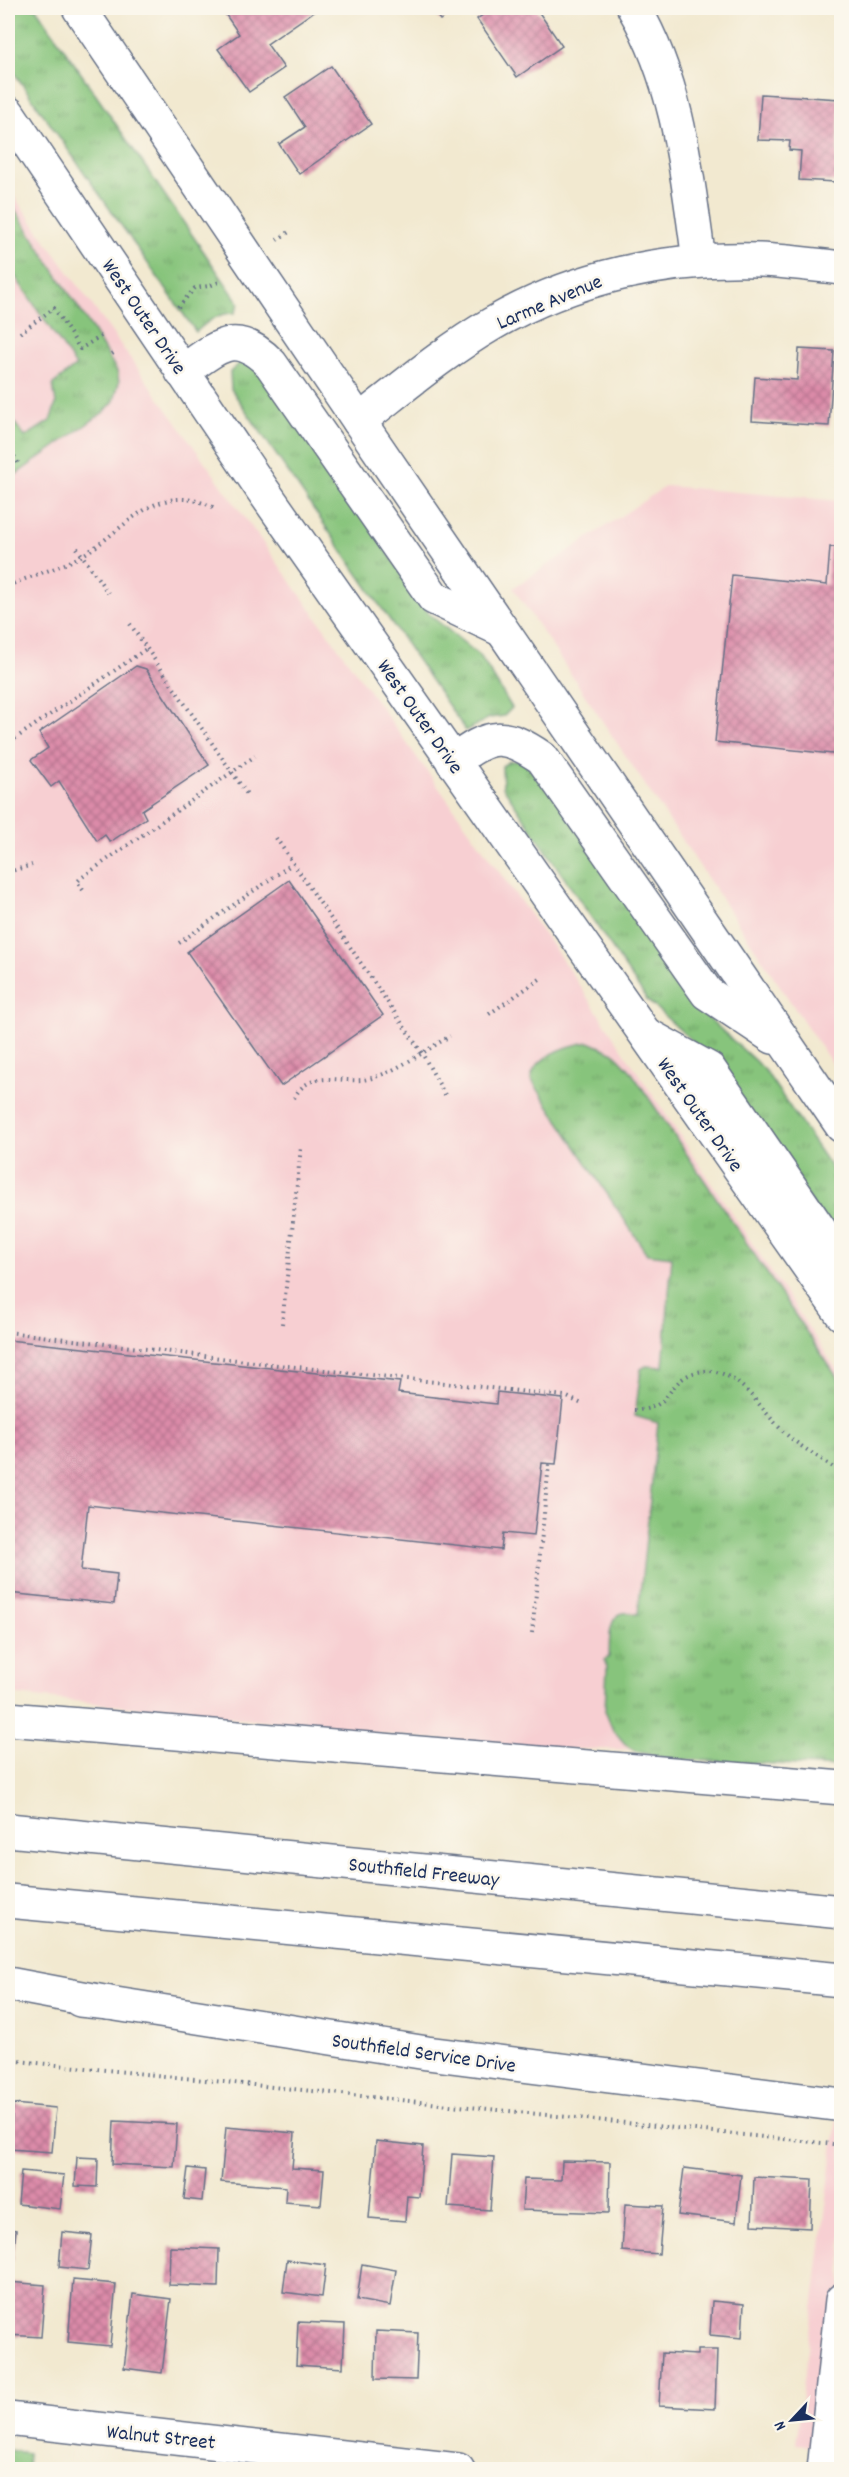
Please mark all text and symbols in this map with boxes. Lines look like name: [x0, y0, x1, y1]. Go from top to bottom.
street label: West Outer Drive: [93, 254, 192, 382]
street label: Larme Avenue: [493, 268, 608, 339]
street label: West Outer Drive: [368, 654, 469, 781]
street label: West Outer Drive: [648, 1052, 749, 1179]
street label: Southfield Freeway: [347, 1851, 501, 1897]
street label: Southfield Service Drive: [330, 2027, 518, 2083]
north arrow: [762, 2390, 822, 2450]
text: N: [769, 2417, 793, 2434]
street label: Walnut Street: [105, 2418, 217, 2460]

